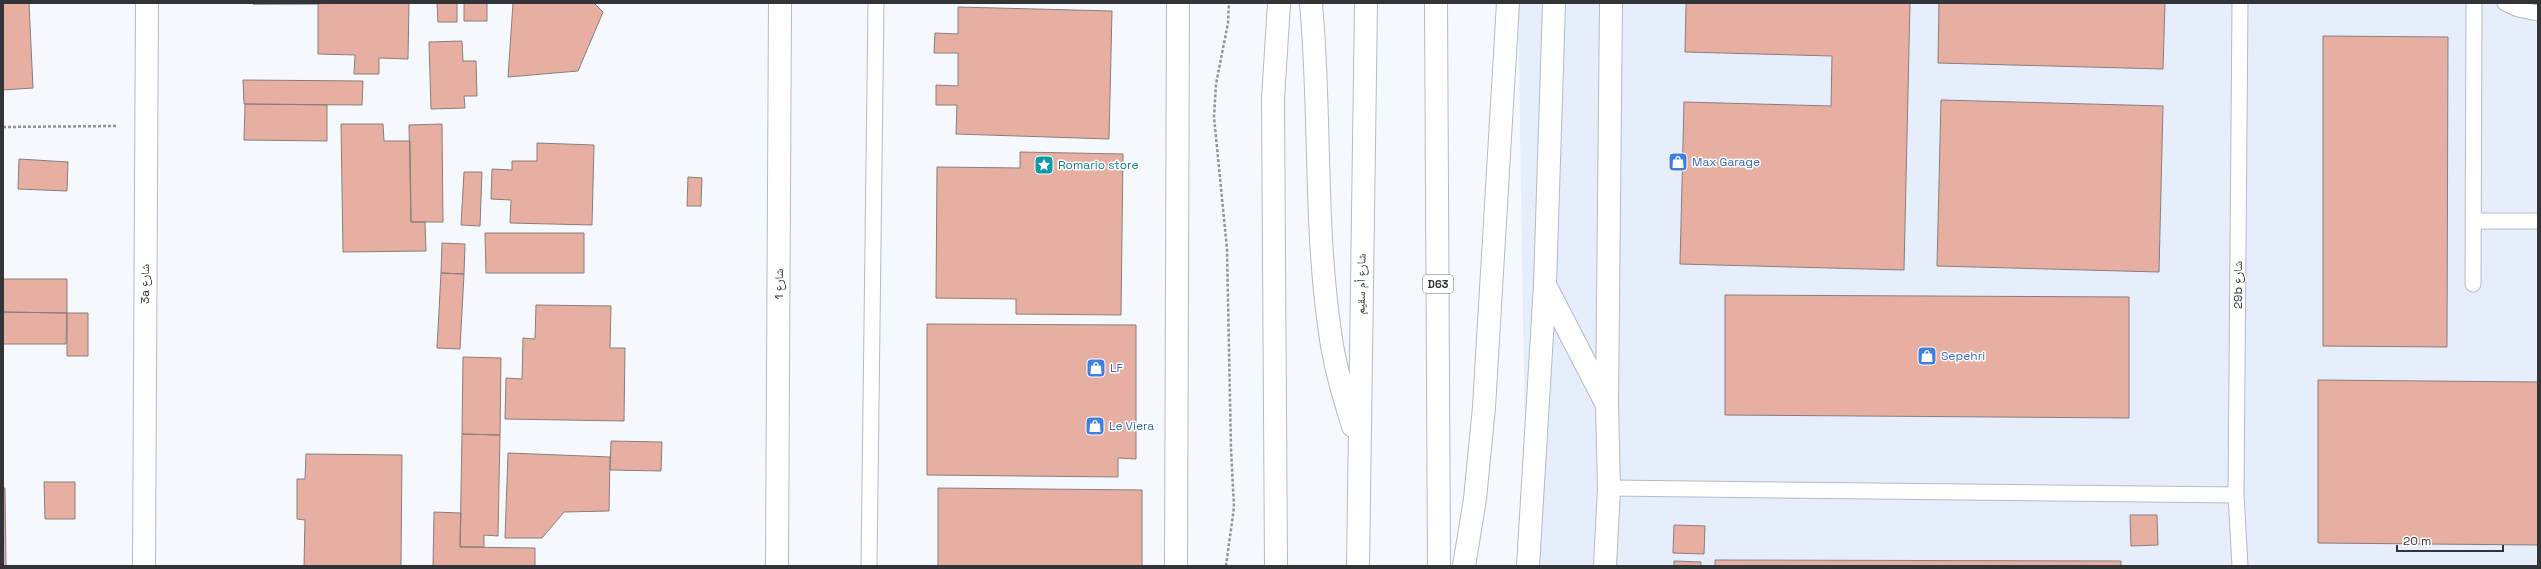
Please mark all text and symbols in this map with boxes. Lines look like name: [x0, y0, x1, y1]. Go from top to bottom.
shop icon: Max Garage: [1667, 151, 1689, 173]
place icon: Romario store: [1033, 154, 1055, 176]
place label: Max Garage: [1692, 154, 1760, 170]
place label: Romario store: [1058, 157, 1139, 173]
street label: شارع أم سقيم: [1352, 253, 1370, 315]
street label: 29b شارع: [2230, 261, 2246, 309]
street label: 3a شارع: [137, 264, 153, 304]
street label: شارع 1: [771, 268, 787, 299]
road number: D63: [1423, 275, 1453, 293]
shop icon: Sepehri: [1916, 345, 1938, 367]
place label: Sepehri: [1941, 348, 1985, 364]
shop icon: LF: [1085, 357, 1107, 379]
place label: LF: [1110, 360, 1124, 376]
shop icon: Le Viera: [1084, 415, 1106, 437]
place label: Le Viera: [1109, 418, 1154, 434]
scale bar: [2397, 527, 2503, 553]
text: 20 m: [2403, 533, 2431, 549]

